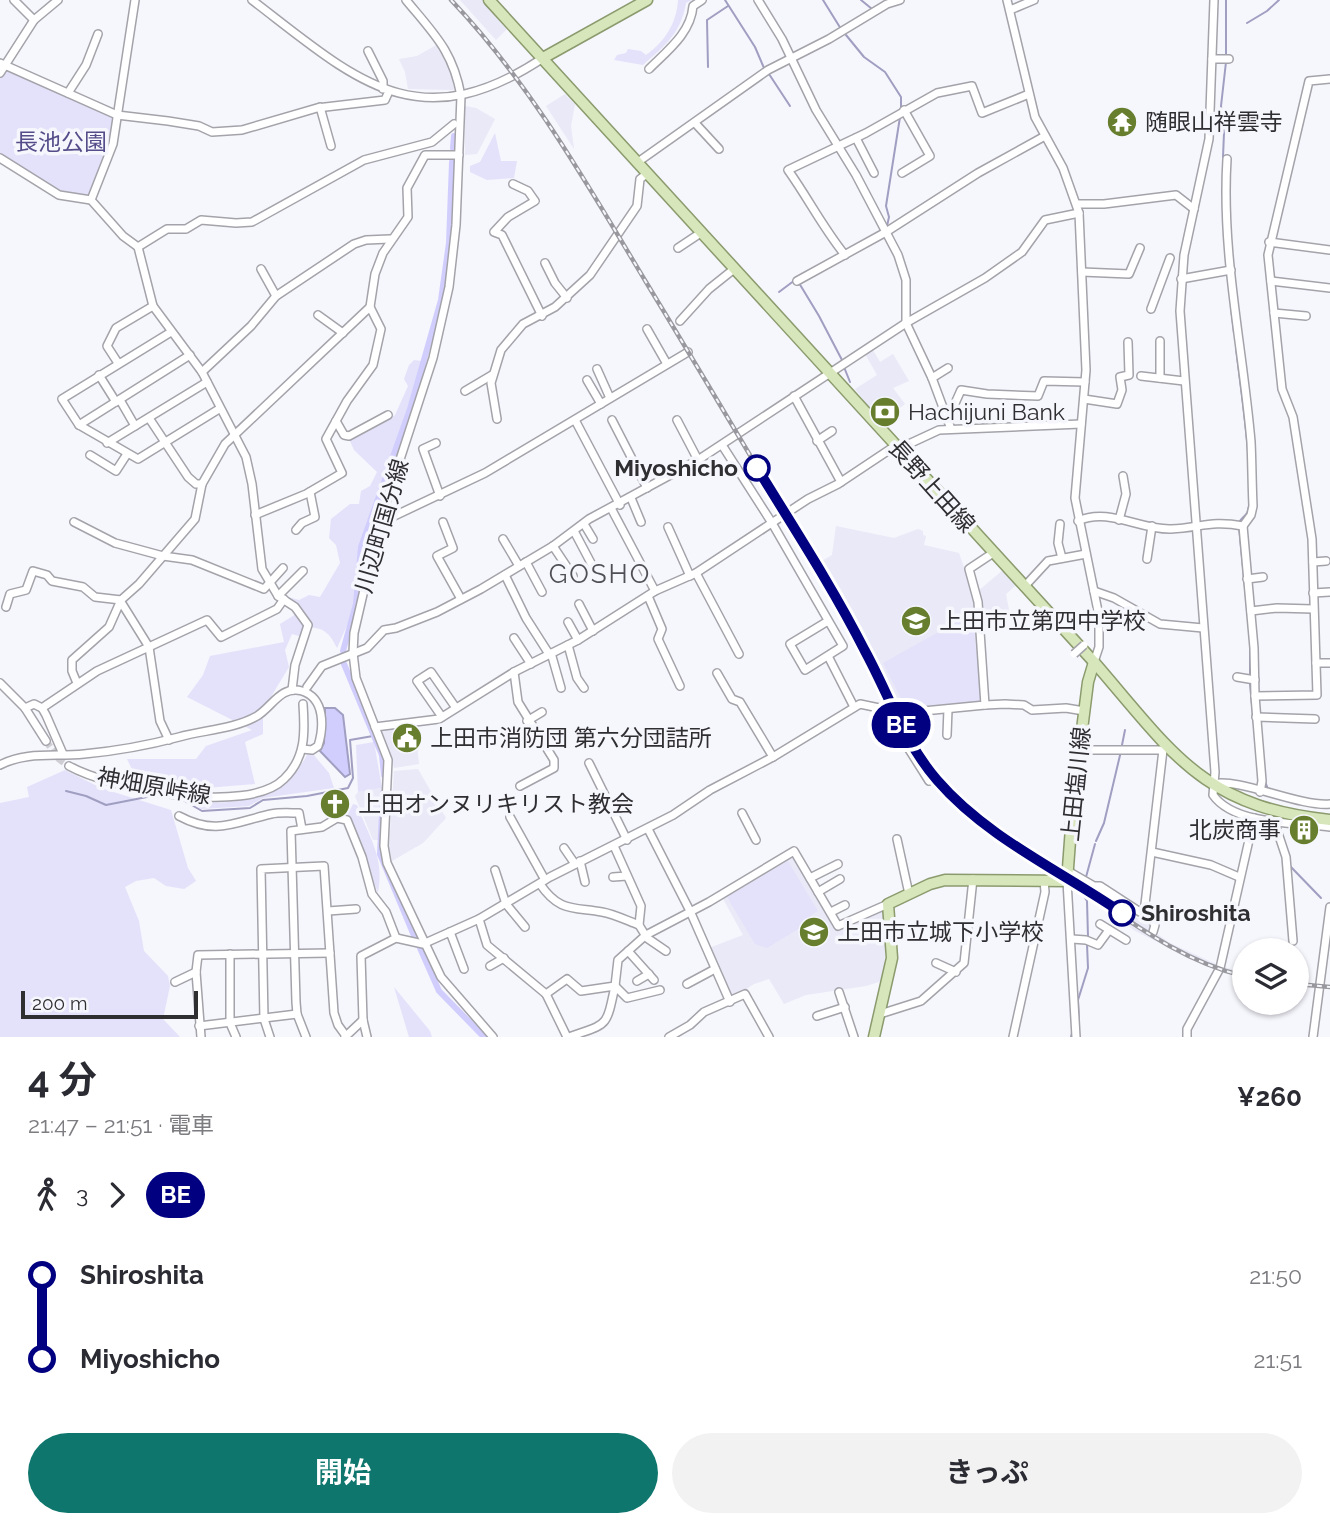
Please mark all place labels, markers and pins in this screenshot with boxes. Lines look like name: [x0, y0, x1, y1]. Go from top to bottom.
temple icon: 随眼山祥雲寺: [1105, 105, 1139, 139]
place label: 随眼山祥雲寺: [1145, 108, 1283, 135]
bank icon: Hachijuni Bank: [868, 395, 902, 429]
place label: Hachijuni Bank: [908, 398, 1065, 425]
place label: Miyoshicho: [614, 454, 738, 481]
marker: Miyoshicho: [744, 455, 770, 481]
school or university icon: 上田市立第四中学校: [899, 604, 933, 638]
place label: 上田市立第四中学校: [939, 607, 1146, 634]
public building icon: 上田市消防団 第六分団詰所: [390, 721, 424, 755]
place label: 上田市消防団 第六分団詰所: [430, 724, 712, 751]
church icon: 上田オンヌリキリスト教会: [318, 787, 352, 821]
place label: 上田オンヌリキリスト教会: [358, 790, 634, 817]
building icon: 北炭商事: [1287, 813, 1321, 847]
place label: 北炭商事: [1189, 816, 1281, 843]
place label: Shiroshita: [1141, 899, 1251, 926]
marker: Shiroshita: [1109, 900, 1135, 926]
school or university icon: 上田市立城下小学校: [797, 915, 831, 949]
place label: 上田市立城下小学校: [837, 918, 1044, 945]

